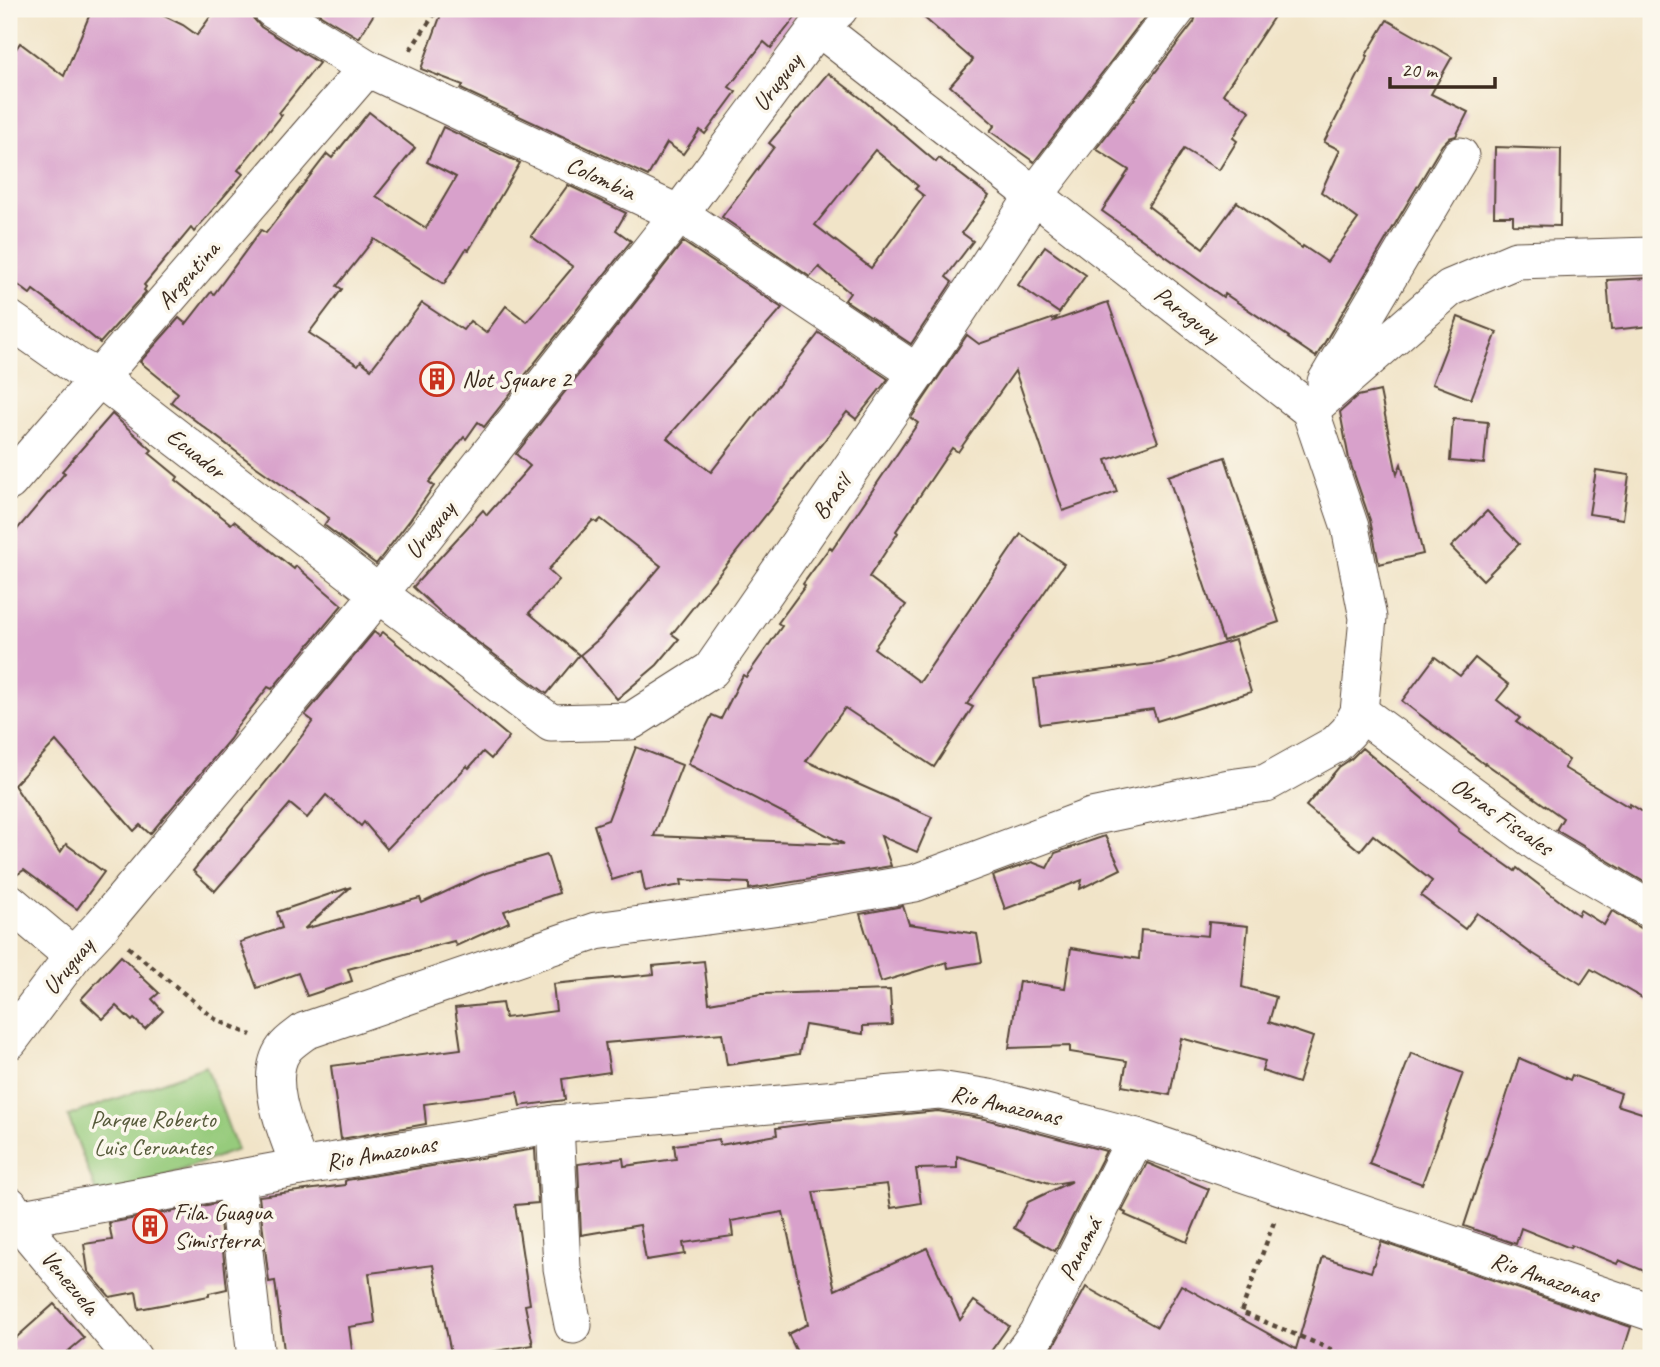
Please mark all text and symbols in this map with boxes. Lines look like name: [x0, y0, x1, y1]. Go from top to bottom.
street label: Uruguay: [746, 46, 810, 117]
scale bar: [1390, 46, 1496, 90]
text: 20 m: [1401, 57, 1439, 83]
street label: Colombia: [562, 149, 642, 208]
street label: Argentina: [150, 233, 227, 315]
street label: Paraguay: [1148, 279, 1227, 350]
building icon: Not Square 2: [418, 360, 456, 398]
place label: Not Square 2: [462, 364, 573, 394]
street label: Ecuador: [161, 421, 233, 487]
street label: Brasil: [805, 465, 859, 525]
street label: Uruguay: [398, 494, 463, 565]
street label: Obras Fiscales: [1445, 770, 1561, 864]
street label: Uruguay: [36, 930, 101, 1001]
street label: Rio Amazonas: [948, 1078, 1066, 1133]
park label: Parque Roberto Luis Cervantes: [90, 1104, 217, 1162]
street label: Rio Amazonas: [323, 1128, 441, 1177]
place label: Fila. Guagua Simisterra: [174, 1197, 273, 1255]
building icon: Fila. Guagua Simisterra: [131, 1207, 169, 1245]
street label: Panamá: [1052, 1210, 1110, 1285]
street label: Venezuela: [34, 1243, 107, 1322]
street label: Rio Amazonas: [1487, 1245, 1605, 1310]

